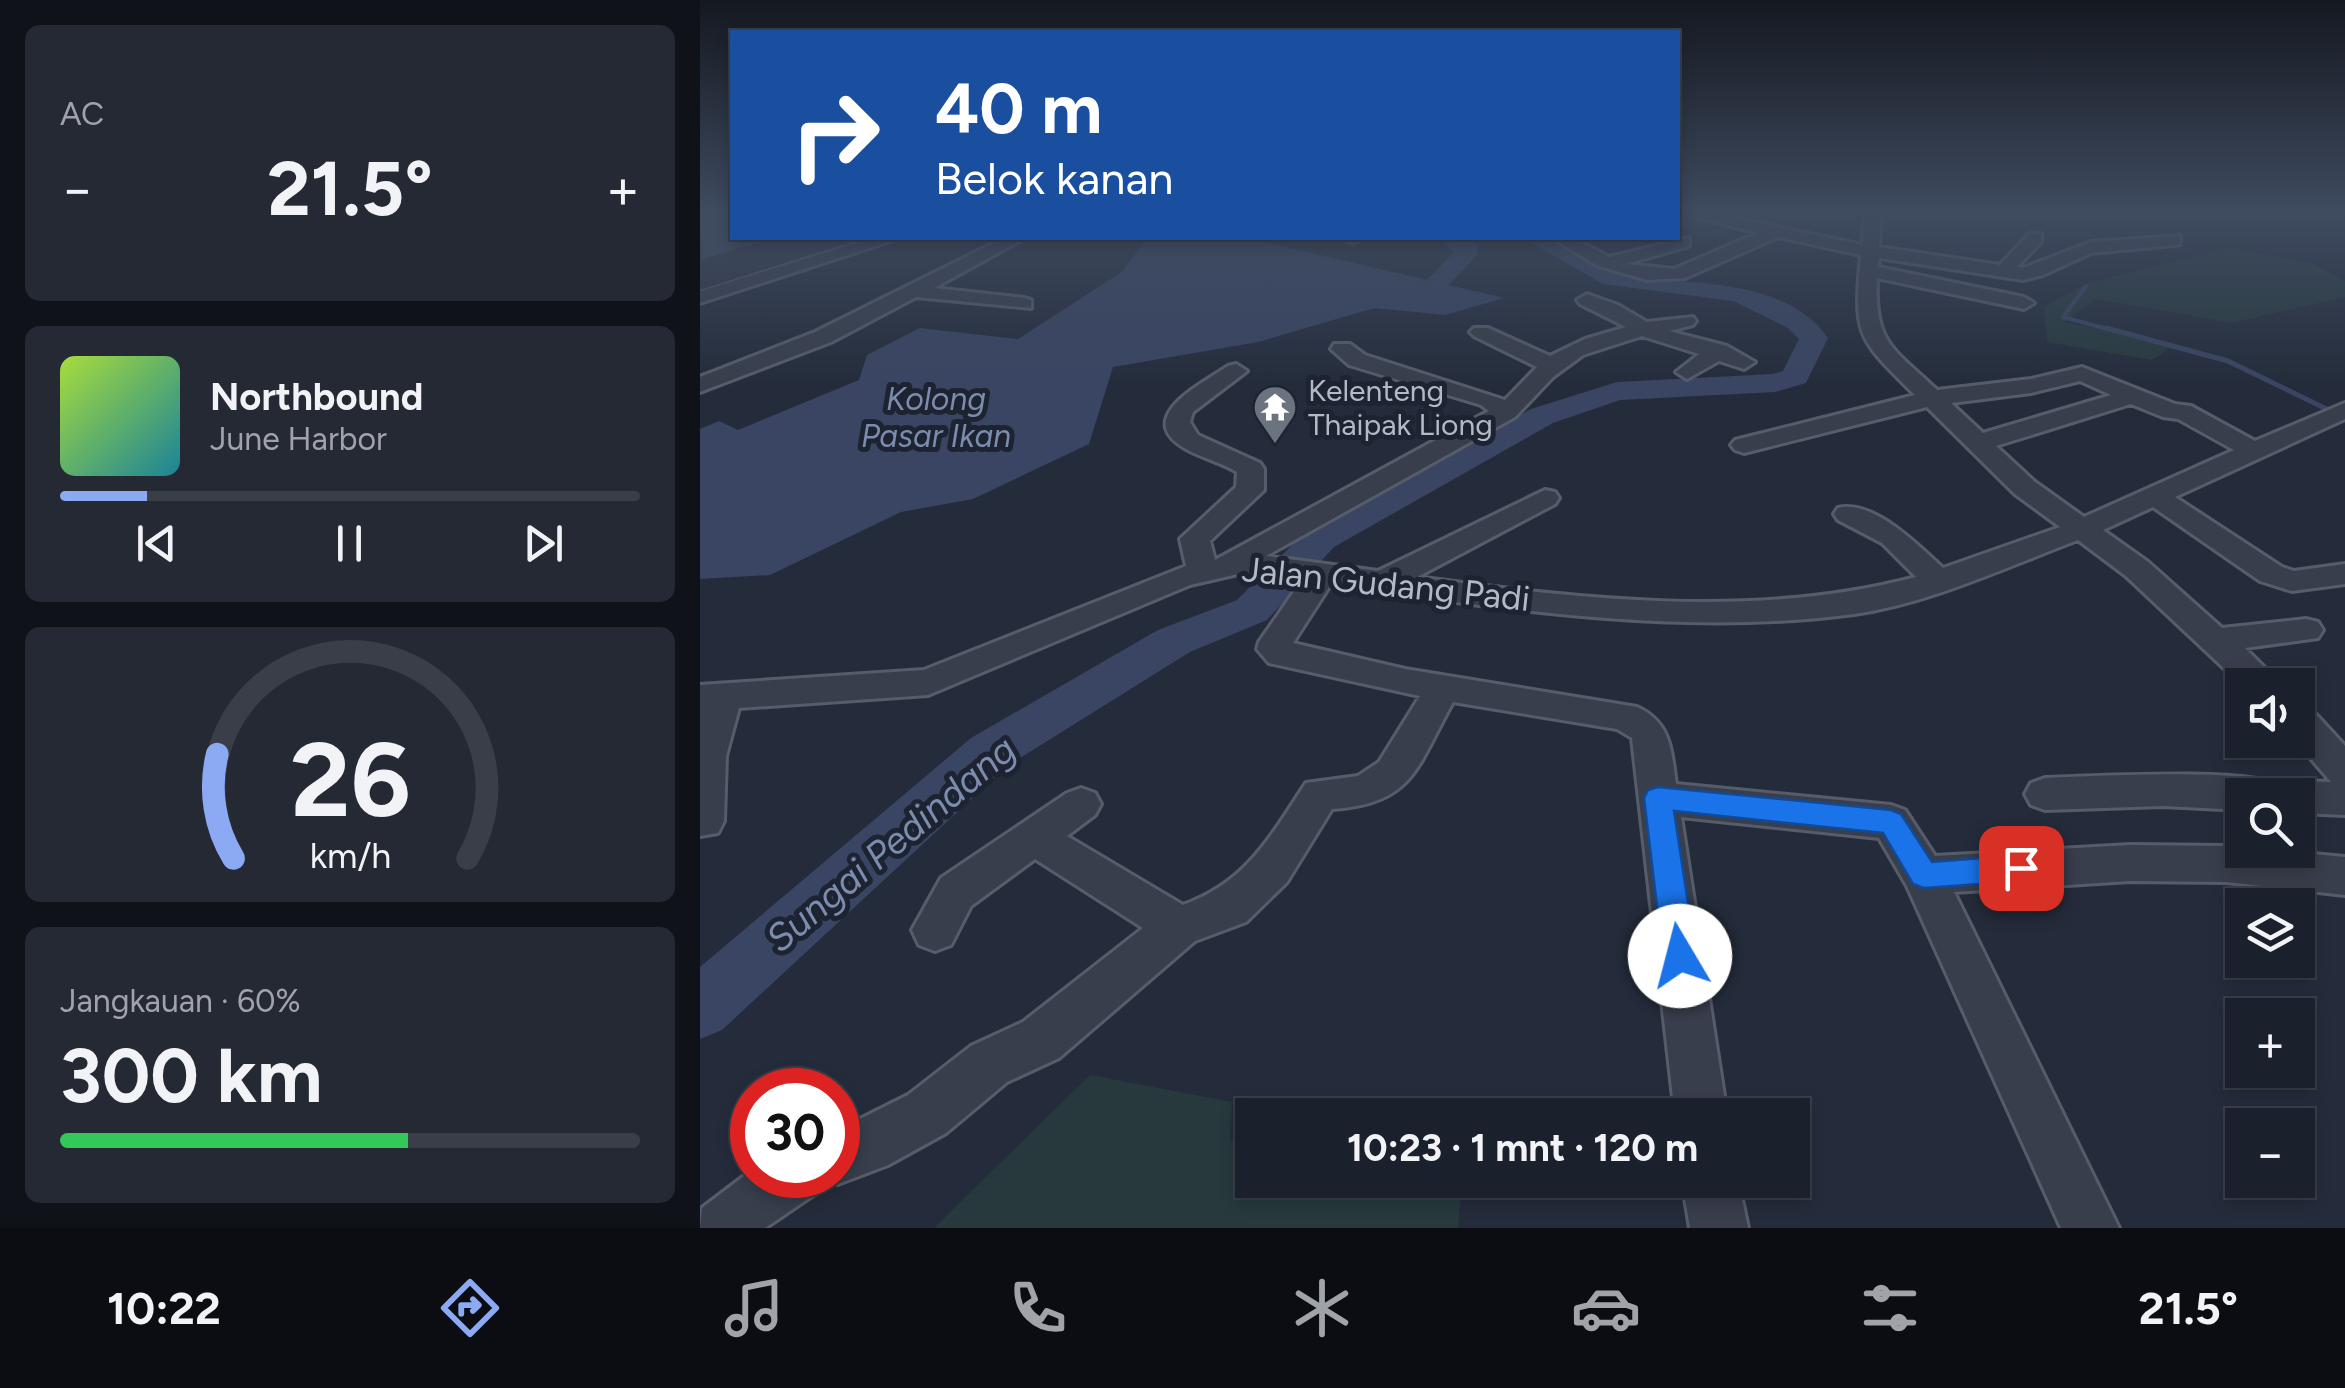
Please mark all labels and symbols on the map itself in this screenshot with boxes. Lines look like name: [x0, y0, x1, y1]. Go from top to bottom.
place label: Kelenteng Thaipak Liong: [1308, 372, 1493, 443]
water label: Kolong Pasar Ikan: [861, 380, 1011, 455]
temple icon: Kelenteng Thaipak Liong: [1252, 384, 1298, 445]
street label: Jalan Gudang Padi: [1240, 548, 1532, 620]
water label: Sungai Pedindang: [757, 726, 1025, 962]
pin: [1979, 826, 2064, 911]
position arrow: [1628, 904, 1732, 1008]
speed limit sign: 30: [730, 1068, 860, 1198]

